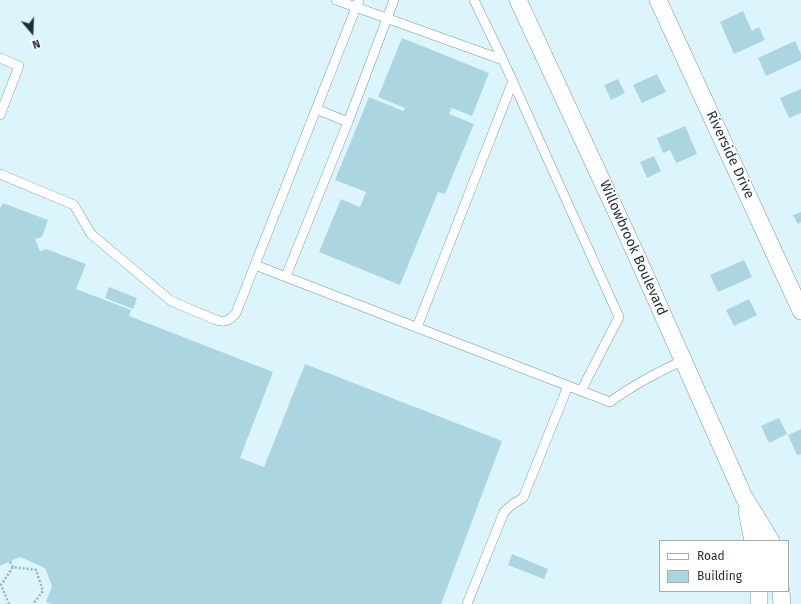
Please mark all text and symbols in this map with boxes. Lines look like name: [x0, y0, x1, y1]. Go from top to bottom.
north arrow: [12, 12, 52, 52]
text: N: [31, 36, 42, 51]
street label: Riverside Drive: [702, 108, 758, 202]
street label: Willowbrook Boulevard: [596, 178, 670, 318]
legend: [659, 540, 789, 592]
text: Road: [697, 549, 725, 563]
text: Building: [697, 569, 742, 583]

